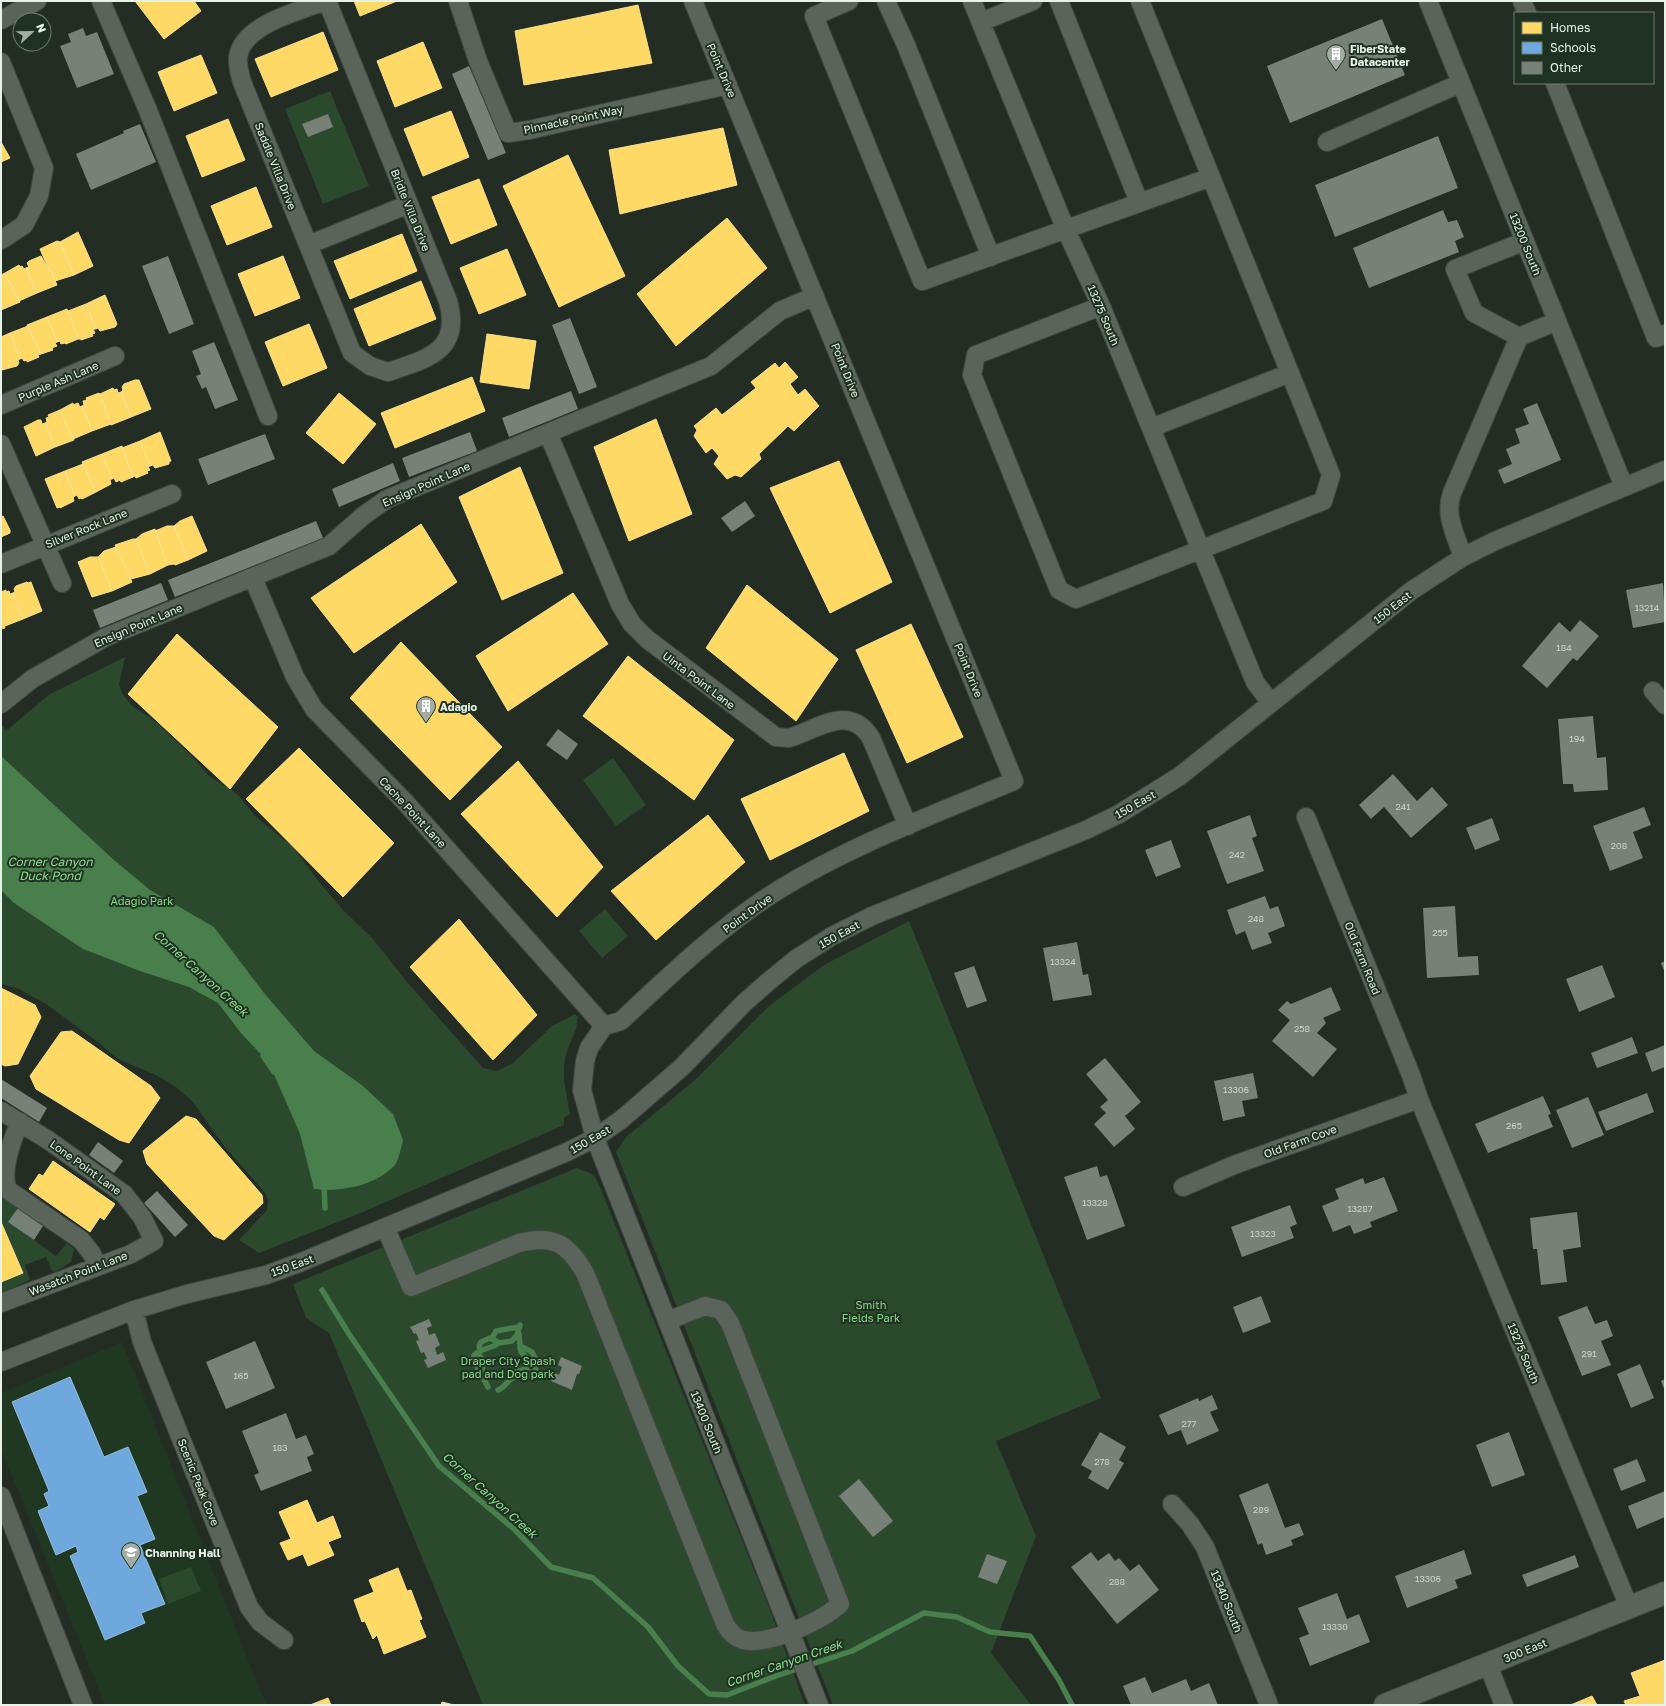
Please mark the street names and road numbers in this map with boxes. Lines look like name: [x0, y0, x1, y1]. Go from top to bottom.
street label: Point Drive: [705, 41, 739, 99]
street label: Pinnacle Point Way: [522, 102, 624, 136]
street label: Saddle Villa Drive: [253, 120, 299, 212]
street label: Bridle Villa Drive: [389, 167, 433, 253]
street label: 13200 South: [1508, 211, 1544, 277]
street label: 13275 South: [1085, 283, 1123, 347]
street label: Point Drive: [829, 341, 863, 399]
street label: Purple Ash Lane: [16, 358, 100, 404]
street label: Ensign Point Lane: [380, 459, 472, 509]
street label: Silver Rock Lane: [43, 506, 129, 550]
street label: 150 East: [1371, 588, 1413, 626]
street label: Ensign Point Lane: [92, 601, 184, 649]
street label: Point Drive: [952, 641, 986, 699]
street label: Uinta Point Lane: [660, 649, 738, 711]
street label: Cache Point Lane: [377, 774, 449, 850]
street label: 150 East: [1113, 787, 1157, 821]
street label: Point Drive: [720, 891, 774, 935]
street label: 150 East: [816, 918, 862, 950]
street label: Old Farm Road: [1342, 920, 1384, 996]
street label: 150 East: [568, 1122, 612, 1156]
street label: Old Farm Cove: [1262, 1122, 1338, 1160]
street label: Lone Point Lane: [48, 1137, 124, 1197]
street label: Wasatch Point Lane: [27, 1248, 129, 1298]
street label: 150 East: [269, 1251, 315, 1279]
street label: 13275 South: [1505, 1321, 1543, 1385]
street label: 13400 South: [689, 1389, 725, 1455]
street label: Scenic Peak Cove: [176, 1437, 222, 1527]
street label: 13340 South: [1209, 1568, 1245, 1634]
street label: 300 East: [1501, 1635, 1549, 1665]

